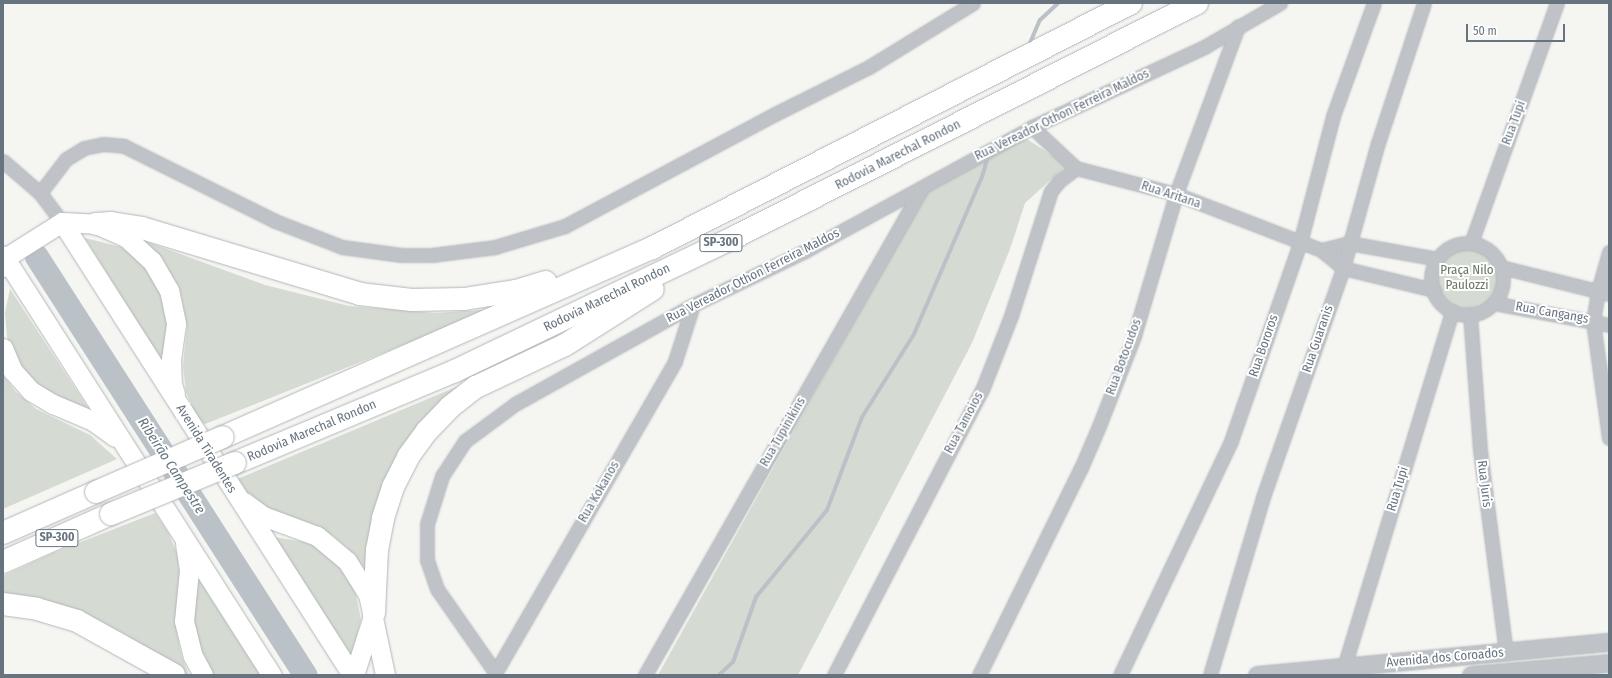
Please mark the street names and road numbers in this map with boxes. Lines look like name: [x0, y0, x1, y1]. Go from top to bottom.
street label: Rua Vereador Othon Ferreira Maldos: [972, 66, 1152, 164]
street label: Rua Tupi: [1499, 99, 1529, 147]
street label: Rodovia Marechal Rondon: [833, 117, 963, 193]
street label: Rua Aritana: [1139, 178, 1203, 212]
street label: Rua Vereador Othon Ferreira Maldos: [664, 225, 842, 327]
road number: SP-300: [699, 233, 743, 253]
street label: Rodovia Marechal Rondon: [541, 261, 673, 335]
street label: Rua Cangangs: [1514, 299, 1590, 327]
street label: Rua Guaranis: [1299, 303, 1337, 375]
street label: Rua Bororos: [1246, 313, 1282, 379]
street label: Rua Botocudos: [1103, 317, 1145, 397]
street label: Rua Tamoios: [941, 390, 987, 456]
street label: Rua Tupinikins: [757, 394, 809, 470]
street label: Rodovia Marechal Rondon: [245, 397, 379, 465]
street label: Avenida Tiradentes: [172, 402, 240, 496]
street label: Rua Kokanos: [575, 459, 623, 525]
street label: Rua Juris: [1473, 460, 1495, 508]
street label: Rua Tupi: [1384, 465, 1412, 513]
road number: SP-300: [35, 528, 79, 548]
street label: Avenida dos Coroados: [1386, 645, 1504, 671]

